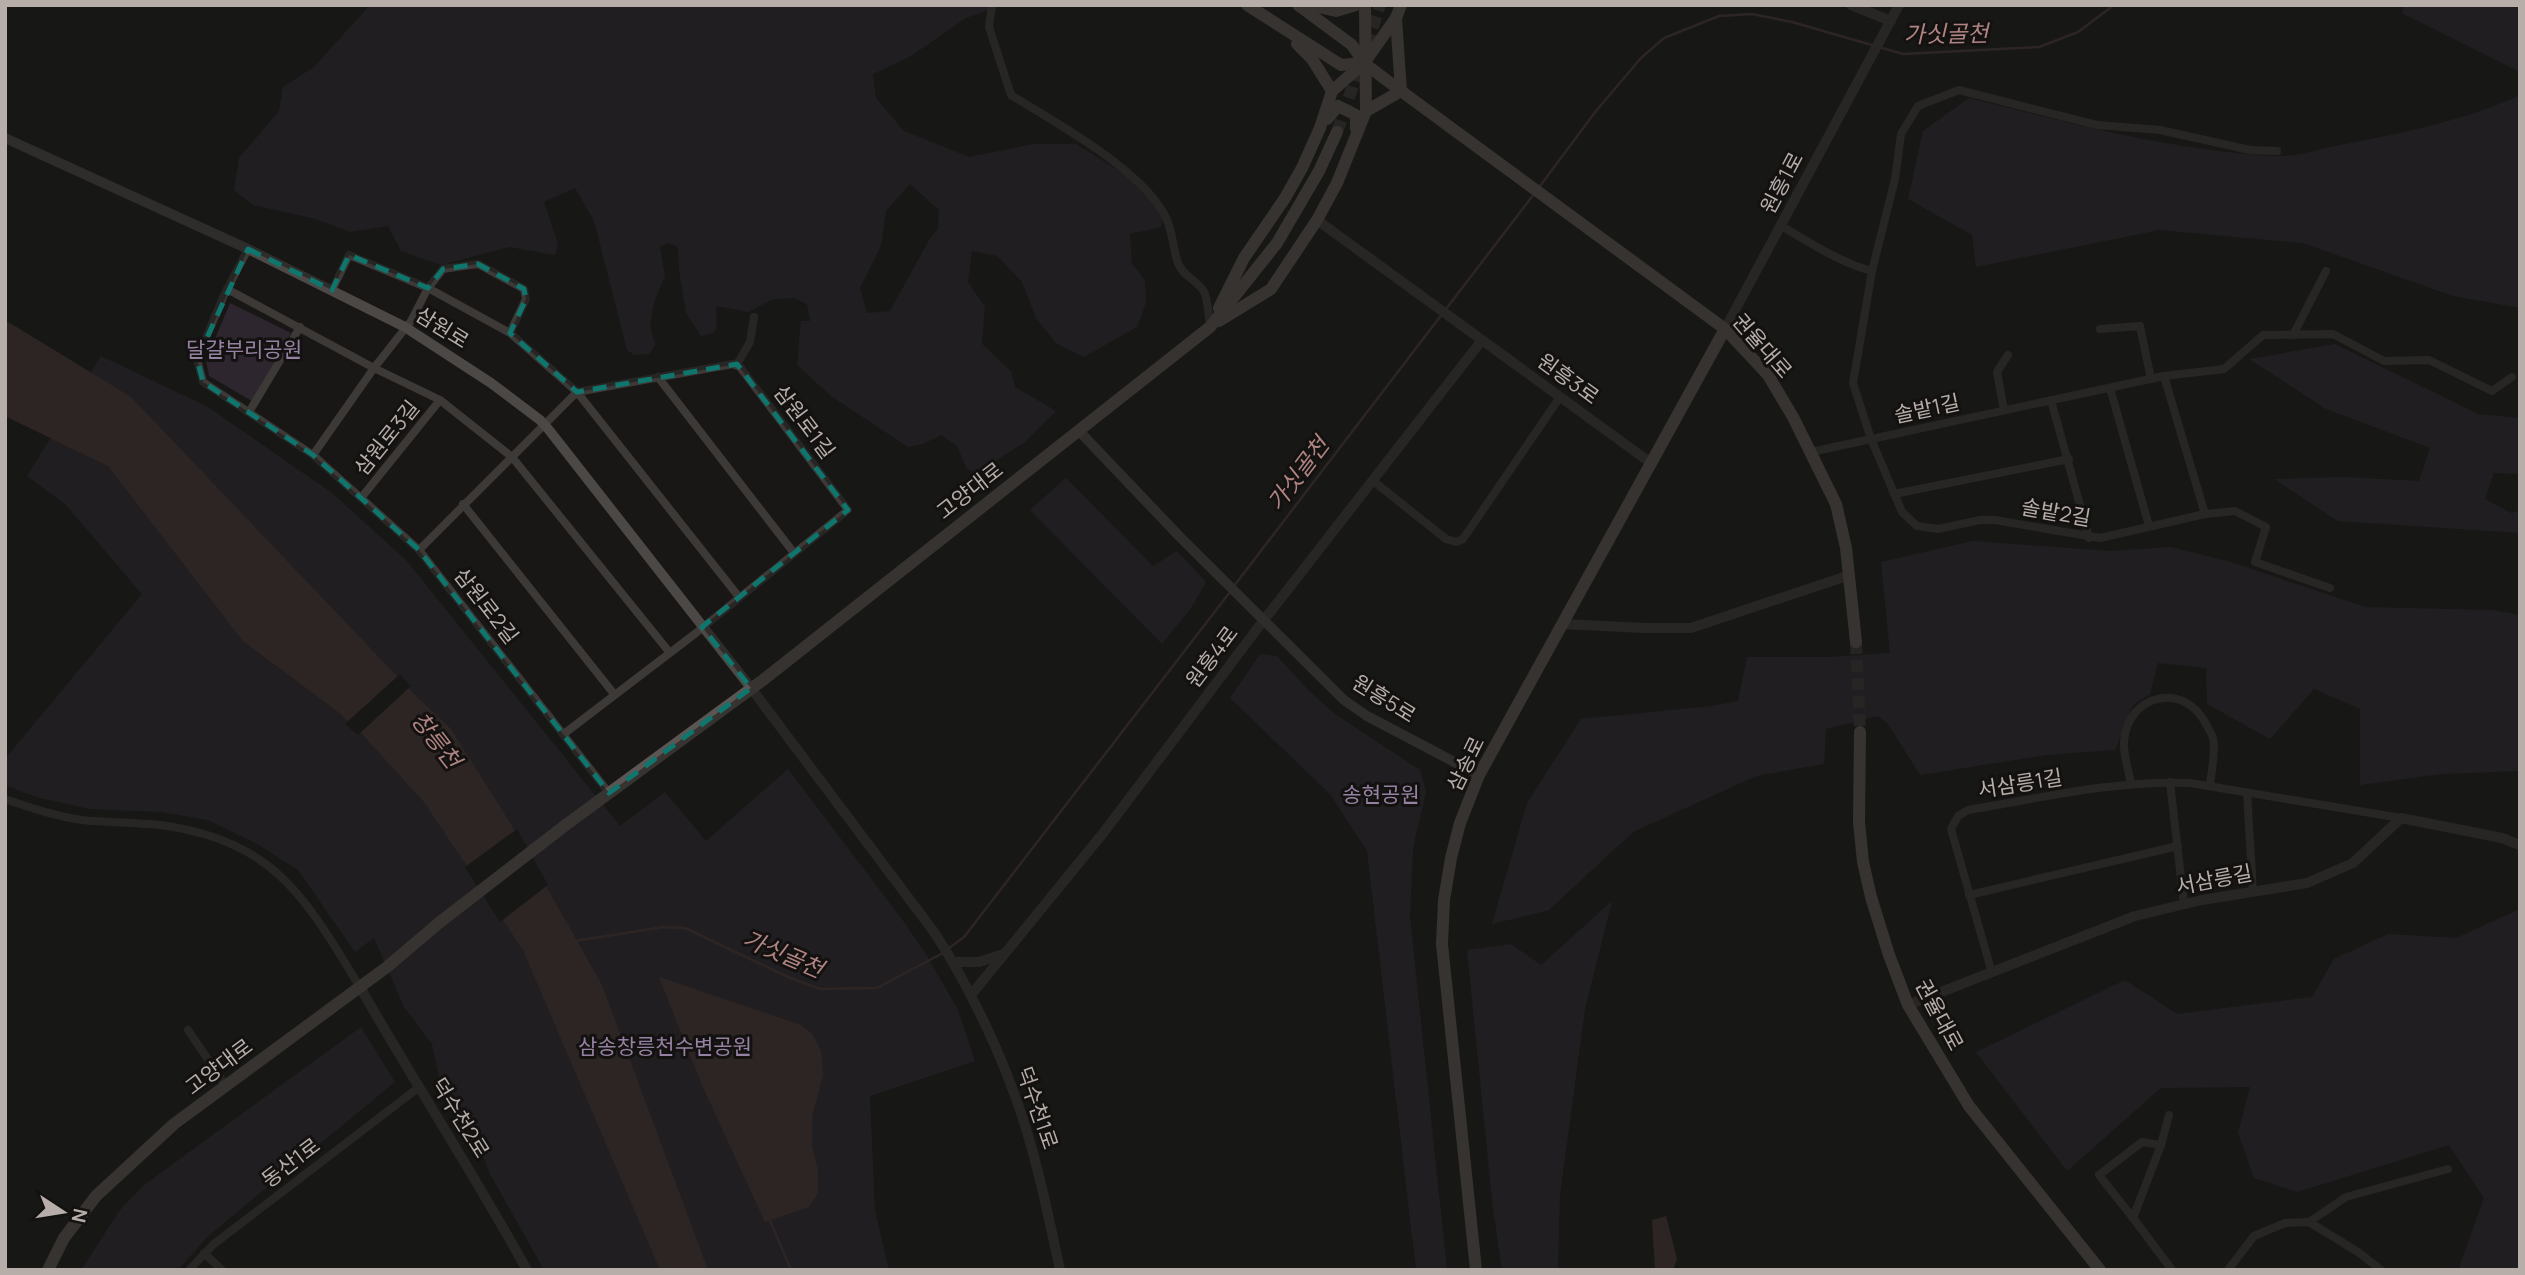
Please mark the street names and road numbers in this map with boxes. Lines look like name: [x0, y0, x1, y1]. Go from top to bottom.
street label: 원흥1로: [1753, 147, 1809, 218]
street label: 삼원로: [411, 300, 475, 354]
street label: 권율대로: [1727, 307, 1799, 384]
street label: 원흥3로: [1532, 346, 1605, 410]
street label: 삼원로1길: [768, 379, 842, 464]
street label: 솔밭1길: [1892, 387, 1962, 429]
street label: 삼원로3길: [347, 394, 425, 481]
street label: 고양대로: [930, 455, 1008, 525]
street label: 솔밭2길: [2019, 492, 2093, 532]
street label: 삼원로2길: [448, 562, 525, 649]
street label: 원흥4로: [1179, 620, 1244, 693]
street label: 원흥5로: [1347, 668, 1422, 729]
street label: 삼송로: [1440, 731, 1490, 796]
street label: 서삼릉1길: [1975, 762, 2064, 804]
street label: 서삼릉길: [2173, 858, 2254, 900]
street label: 권율대로: [1909, 974, 1970, 1055]
street label: 고양대로: [179, 1032, 258, 1101]
street label: 덕수천1로: [1011, 1063, 1065, 1153]
street label: 덕수천2로: [425, 1072, 496, 1163]
street label: 동산1로: [256, 1131, 325, 1193]

